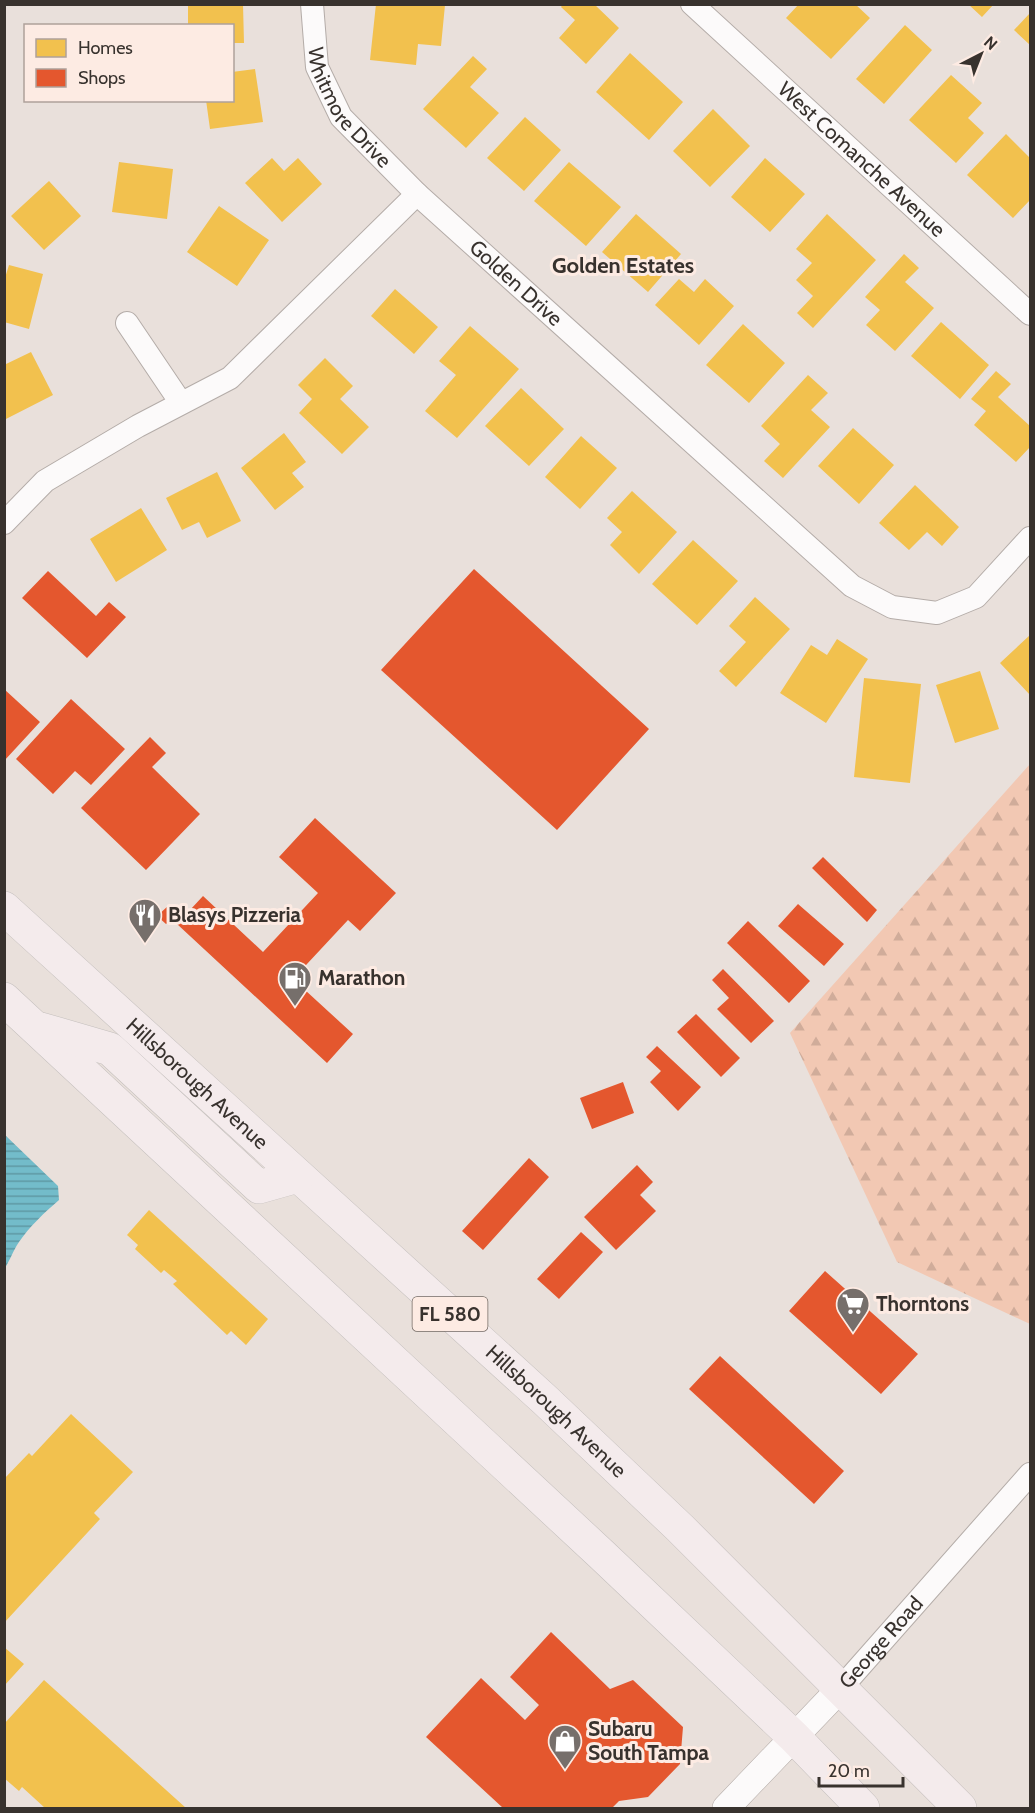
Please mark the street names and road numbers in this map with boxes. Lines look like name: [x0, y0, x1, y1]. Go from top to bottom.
street label: Whitmore Drive: [303, 46, 397, 173]
street label: West Comanche Avenue: [773, 76, 951, 242]
street label: Golden Drive: [465, 234, 568, 331]
street label: Hillsborough Avenue: [121, 1012, 274, 1154]
road number: FL 580: [412, 1297, 488, 1331]
street label: Hillsborough Avenue: [481, 1339, 632, 1483]
street label: George Road: [833, 1591, 928, 1693]

